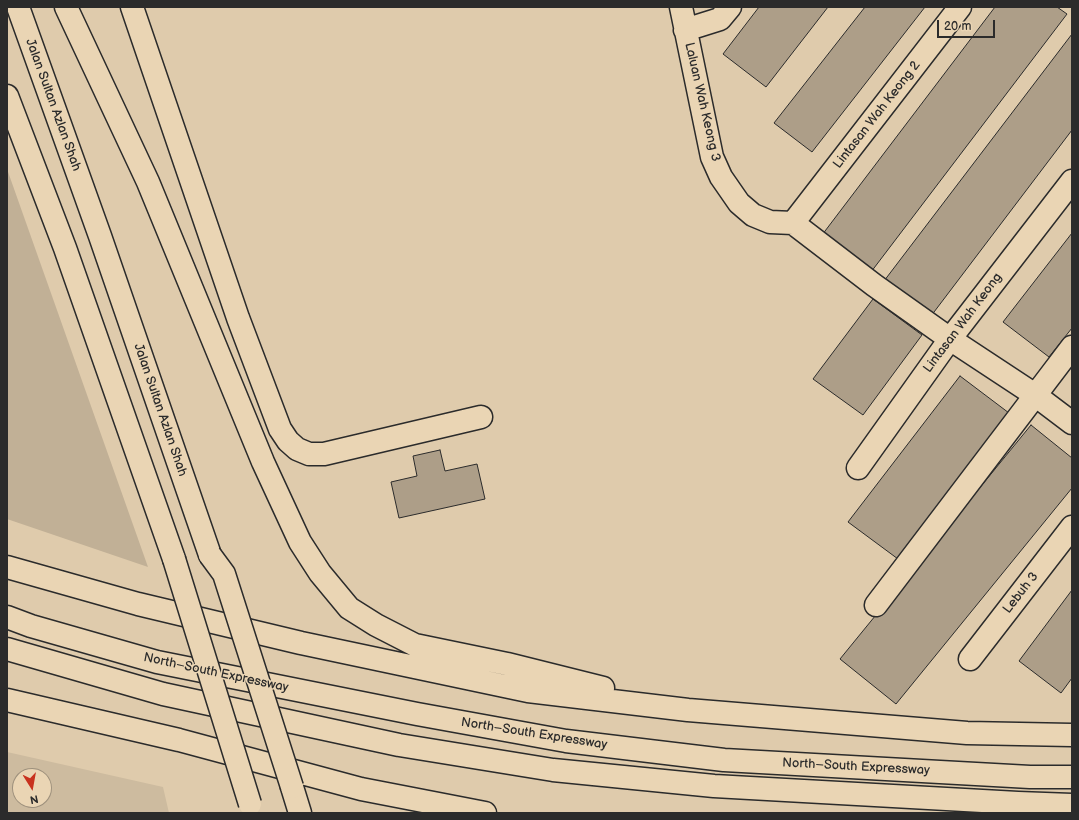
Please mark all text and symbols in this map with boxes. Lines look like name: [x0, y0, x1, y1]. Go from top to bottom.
scale bar: [939, 12, 997, 38]
text: 20 m: [944, 19, 971, 34]
street label: Jalan Sultan Azlan Shah: [22, 37, 84, 173]
street label: Laluan Wah Keong 3: [681, 41, 723, 163]
street label: Lintasan Wah Keong 2: [830, 58, 924, 172]
street label: Lintasan Wah Keong: [920, 270, 1006, 376]
street label: Jalan Sultan Azlan Shah: [130, 342, 190, 478]
street label: Lebuh 3: [1000, 569, 1042, 617]
street label: North–South Expressway: [142, 650, 290, 696]
street label: North–South Expressway: [460, 715, 608, 753]
street label: North–South Expressway: [782, 755, 930, 779]
north arrow: [12, 768, 52, 808]
text: N: [29, 792, 39, 806]

